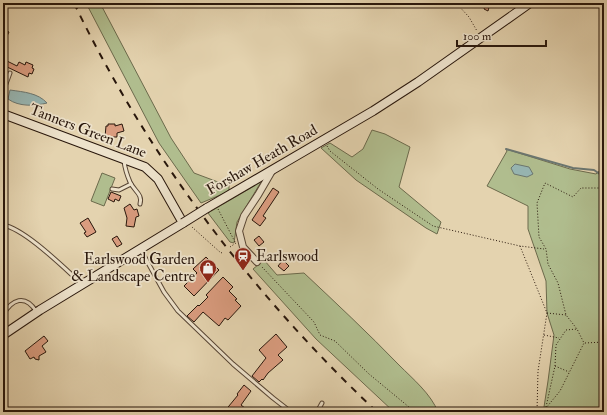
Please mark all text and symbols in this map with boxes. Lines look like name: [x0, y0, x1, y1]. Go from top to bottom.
scale bar: [457, 22, 546, 48]
text: 100 m: [463, 29, 492, 44]
street label: Tanners Green Lane: [27, 100, 149, 162]
street label: Forshaw Heath Road: [203, 120, 321, 199]
station icon: Earlswood: [233, 246, 253, 271]
place label: Earlswood: [256, 247, 319, 266]
place label: Earlswood Garden & Landscape Centre: [71, 250, 195, 287]
shop icon: Earlswood Garden & Landscape Centre: [198, 258, 218, 283]

